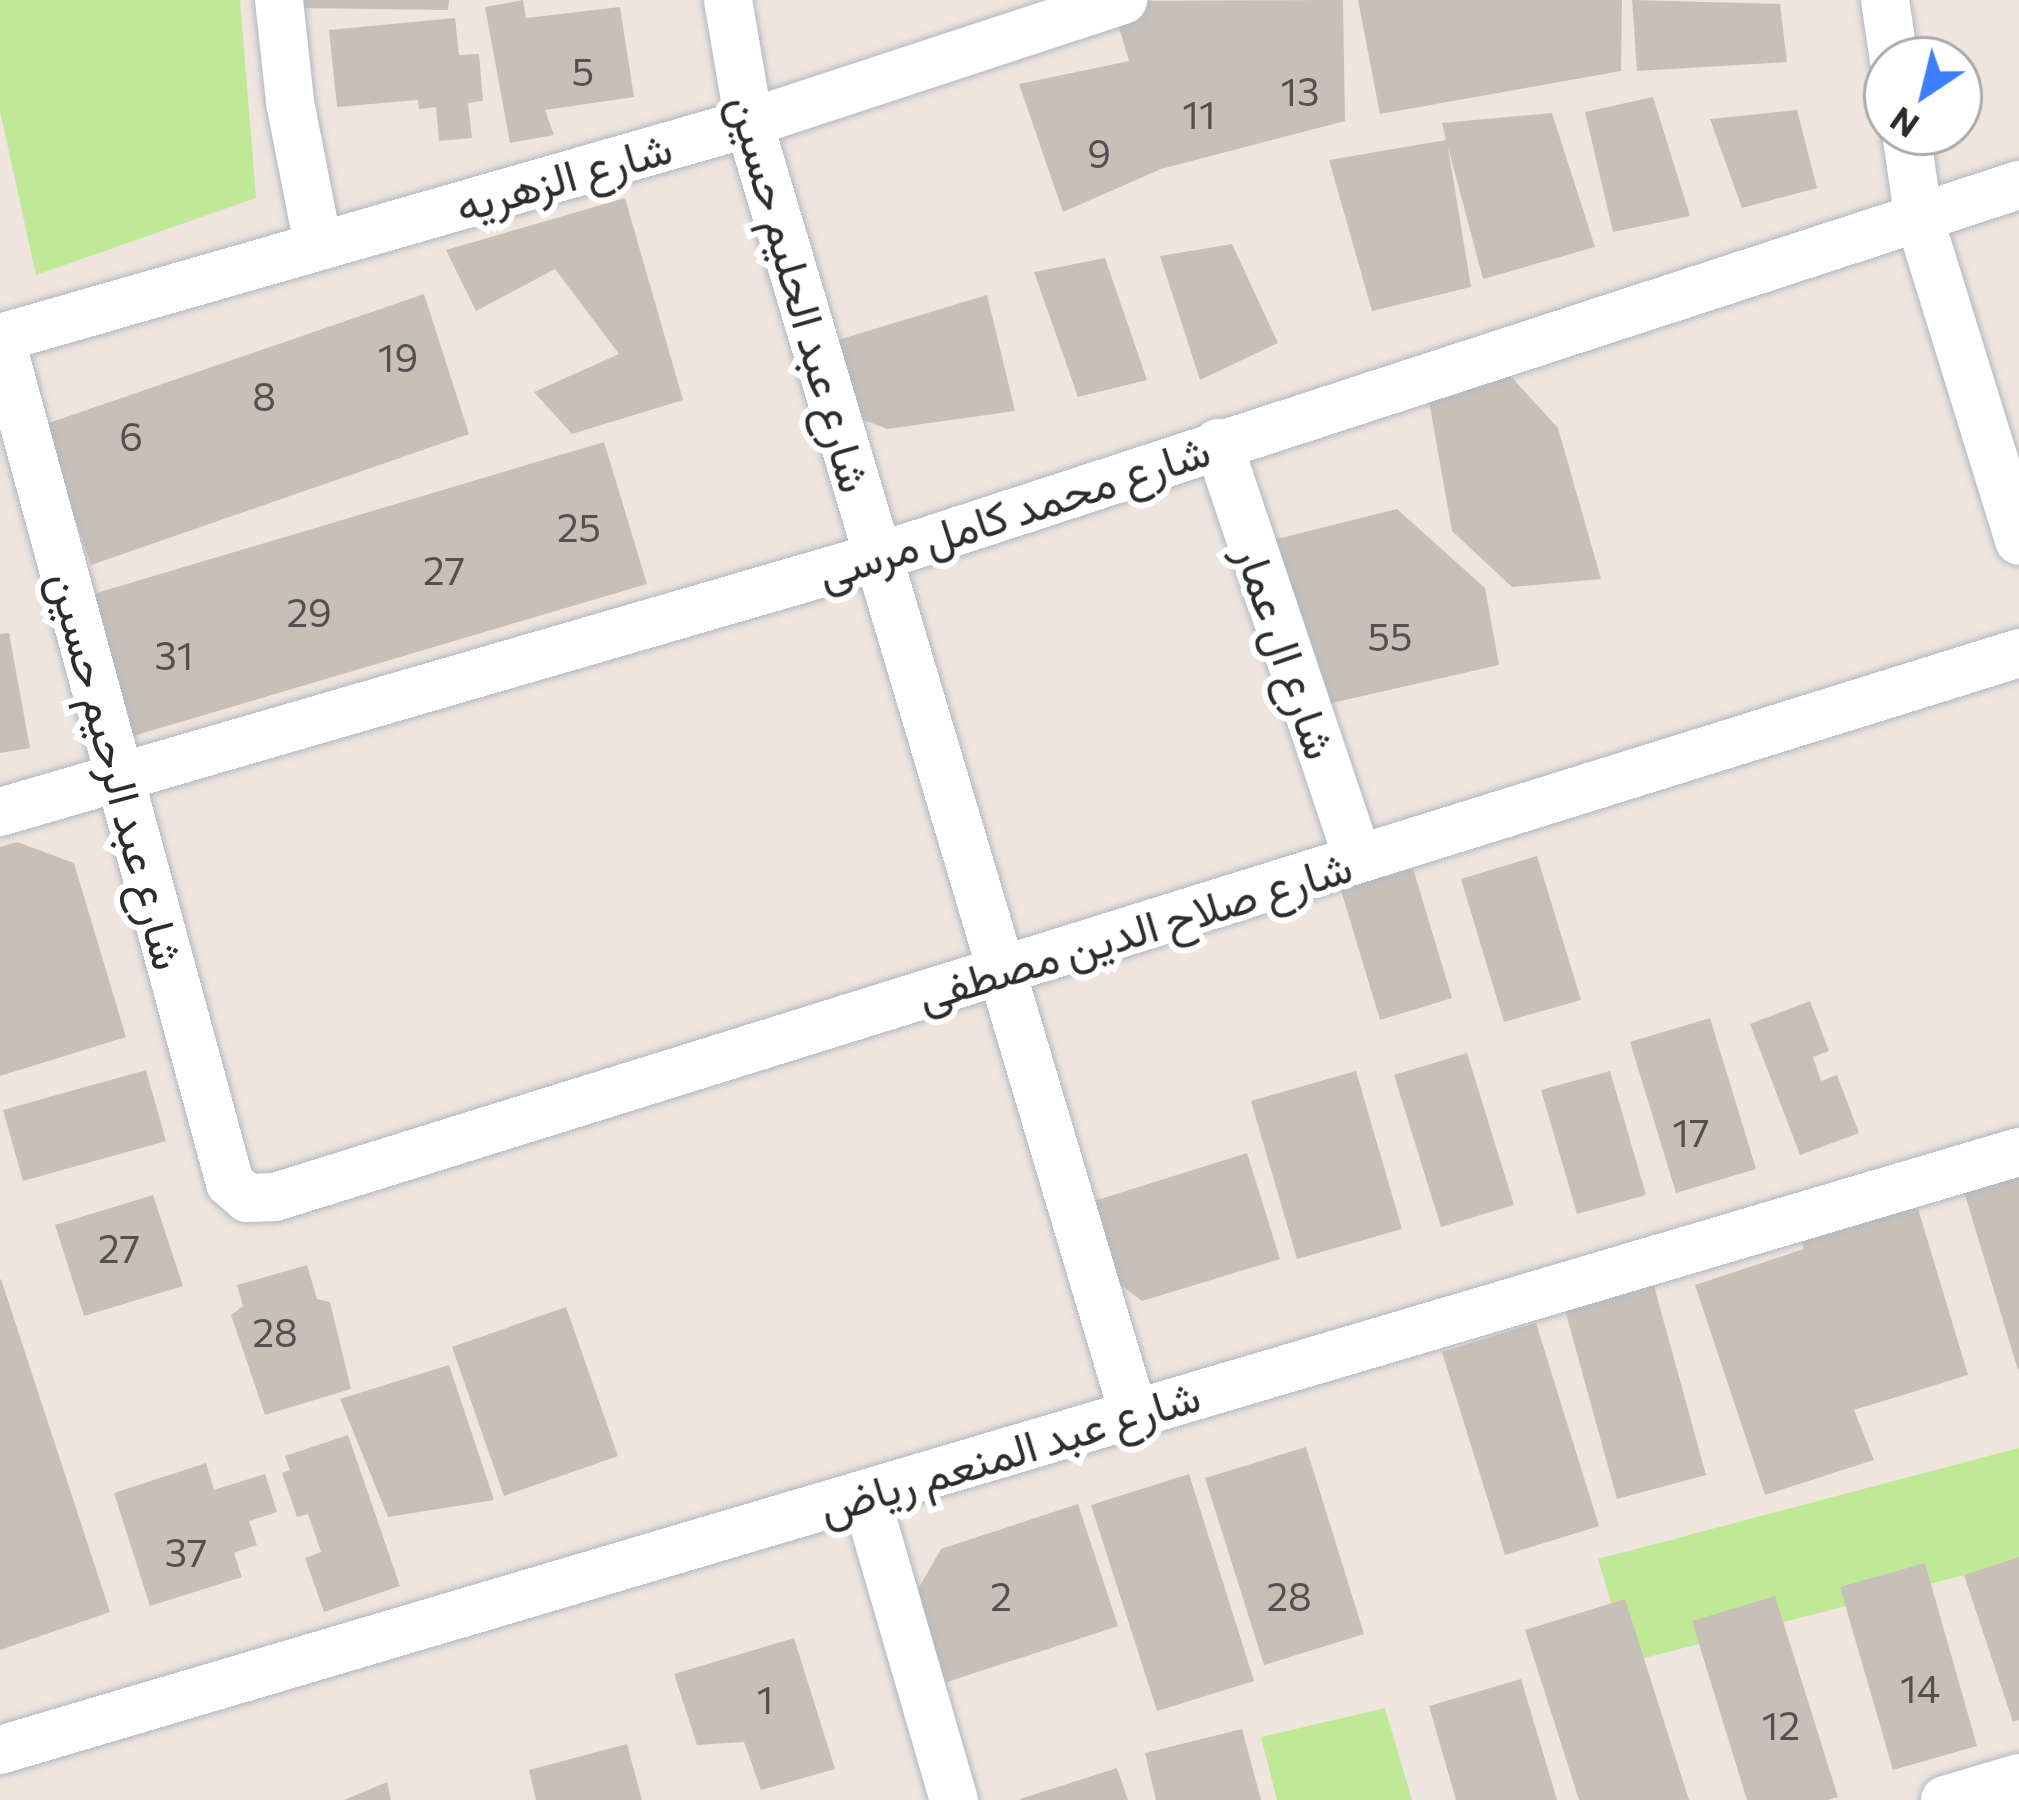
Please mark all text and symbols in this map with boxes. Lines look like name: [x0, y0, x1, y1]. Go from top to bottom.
north arrow: [1863, 36, 1983, 156]
house number: 5: [572, 47, 594, 93]
house number: 13: [1281, 67, 1319, 113]
street label: شارع عبد الحليم حسين: [719, 88, 885, 498]
house number: 11: [1182, 90, 1216, 136]
text: N: [1882, 100, 1926, 147]
street label: شارع الزهريه: [449, 118, 677, 232]
house number: 9: [1087, 129, 1111, 175]
house number: 19: [378, 333, 418, 379]
house number: 8: [252, 372, 276, 418]
house number: 6: [119, 412, 143, 458]
street label: شارع محمد كامل مرسى: [810, 421, 1216, 599]
house number: 25: [557, 503, 601, 549]
street label: شارع ال عمار: [1226, 537, 1350, 765]
house number: 27: [423, 546, 465, 592]
street label: شارع عبد الرحيم حسين: [40, 565, 198, 975]
house number: 29: [286, 588, 332, 634]
house number: 55: [1368, 612, 1412, 658]
house number: 31: [155, 631, 193, 677]
street label: شارع صلاح الدين مصطفى: [910, 837, 1358, 1021]
house number: 17: [1672, 1108, 1710, 1154]
house number: 27: [98, 1224, 140, 1270]
house number: 28: [252, 1308, 298, 1354]
street label: شارع عبد المنعم رياض: [812, 1366, 1206, 1534]
house number: 37: [165, 1528, 207, 1574]
house number: 2: [990, 1572, 1012, 1618]
house number: 28: [1266, 1572, 1312, 1618]
house number: 14: [1900, 1664, 1940, 1710]
house number: 1: [757, 1675, 773, 1721]
house number: 12: [1762, 1701, 1800, 1747]

